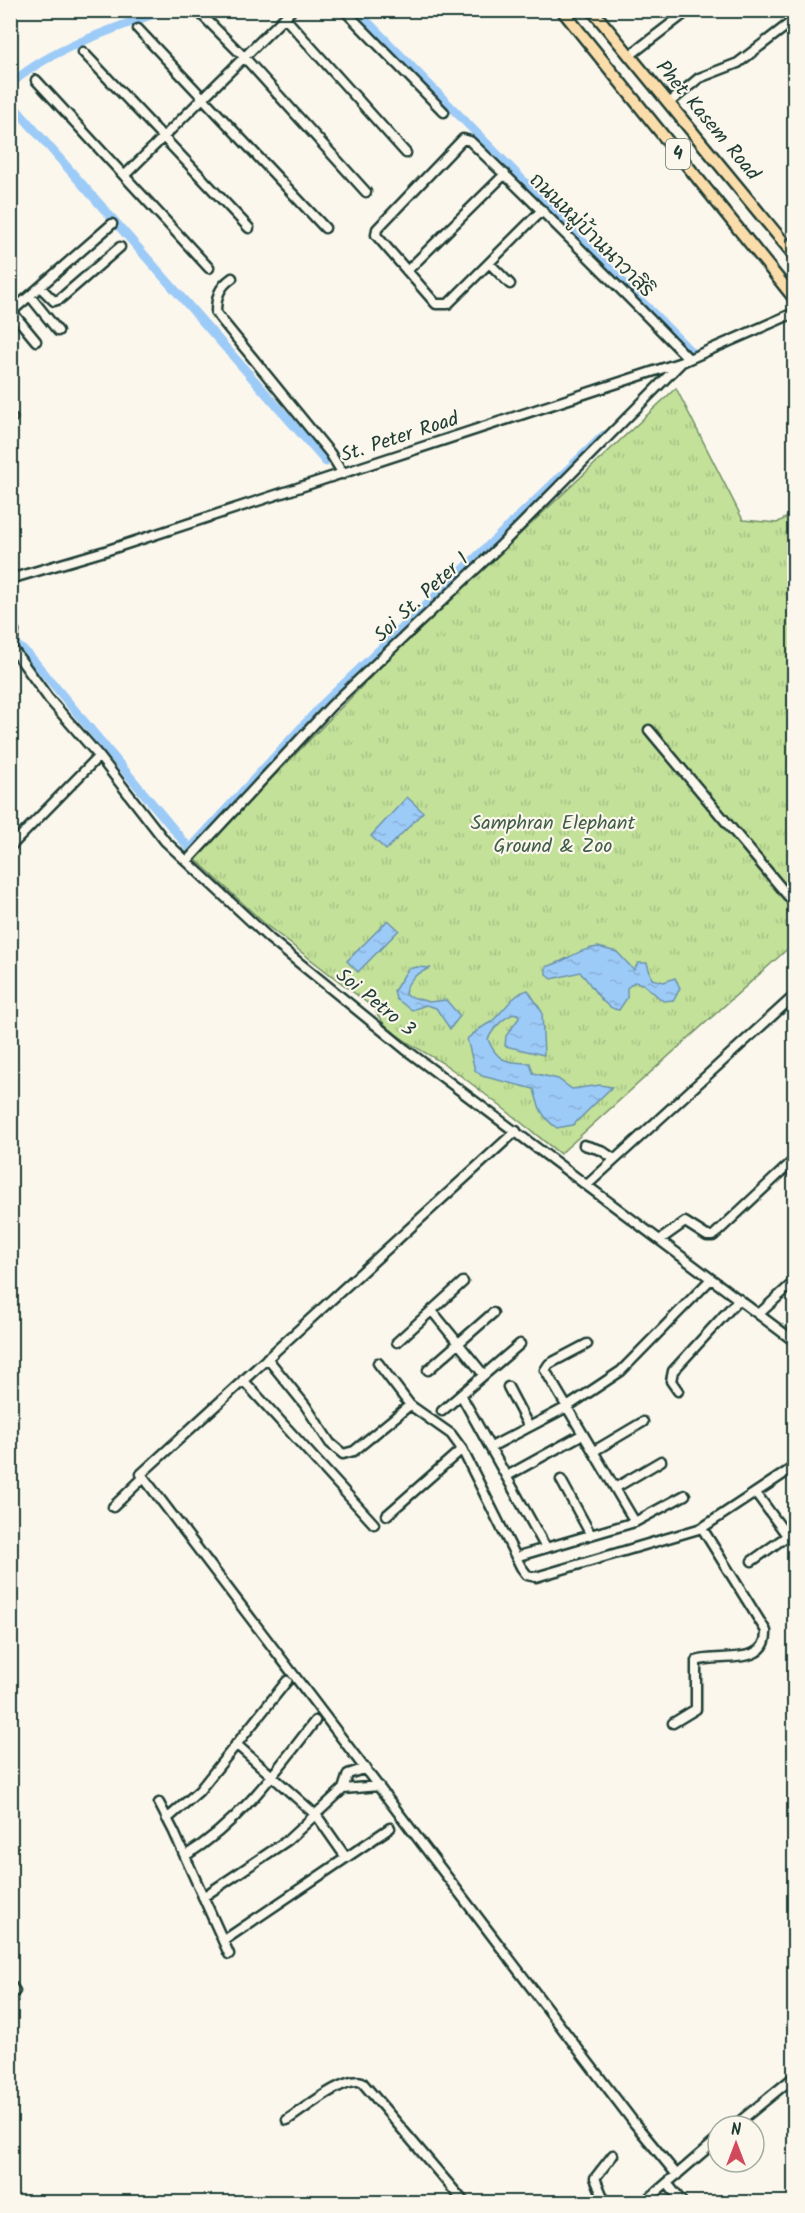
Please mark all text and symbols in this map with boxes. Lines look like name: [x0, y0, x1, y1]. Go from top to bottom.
street label: Phet Kasem Road: [647, 54, 768, 189]
road number: 4: [666, 139, 690, 169]
street label: ถนนหมู่บ้านนาวาสิริ: [521, 166, 661, 306]
street label: St. Peter Road: [337, 404, 464, 472]
street label: Soi St. Peter 1: [367, 545, 477, 651]
park label: Samphran Elephant Ground & Zoo: [471, 808, 636, 863]
street label: Soi Petro 3: [328, 961, 422, 1045]
north arrow: [706, 2114, 766, 2174]
text: N: [731, 2118, 741, 2143]

